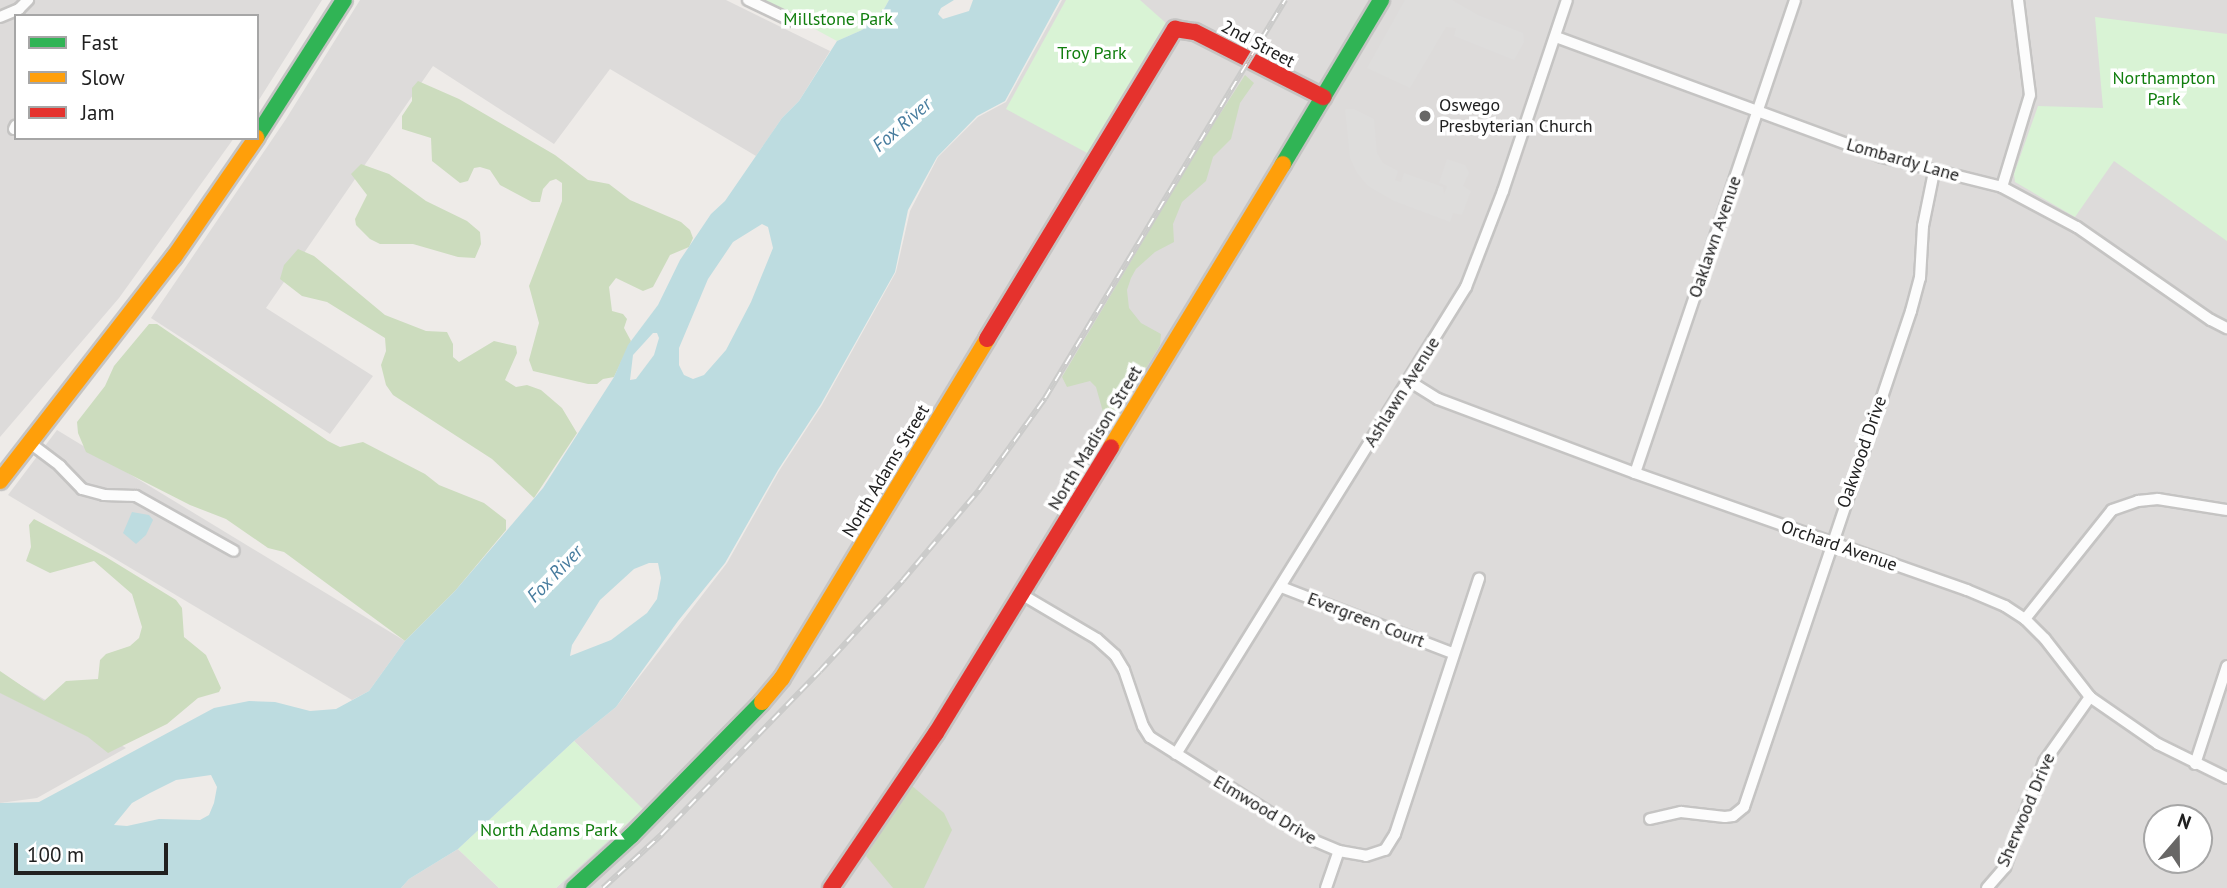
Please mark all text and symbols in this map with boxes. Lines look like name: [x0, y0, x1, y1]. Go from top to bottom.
park label: Millstone Park: [783, 8, 893, 30]
legend: [14, 14, 259, 140]
street label: 2nd Street: [1218, 16, 1298, 72]
text: Fast: [81, 29, 118, 56]
park label: Troy Park: [1057, 42, 1127, 64]
text: Slow: [81, 64, 125, 91]
park label: Northampton Park: [2112, 68, 2216, 110]
water label: Fox River: [868, 93, 936, 157]
place label: Oswego Presbyterian Church: [1439, 95, 1593, 138]
text: Jam: [81, 99, 115, 126]
marker: Oswego Presbyterian Church: [1417, 108, 1433, 124]
street label: Lombardy Lane: [1844, 133, 1962, 187]
street label: Oaklawn Avenue: [1684, 173, 1746, 301]
street label: Ashlawn Avenue: [1359, 333, 1445, 451]
street label: North Madison Street: [1043, 362, 1147, 514]
street label: Oakwood Drive: [1833, 393, 1891, 511]
street label: North Adams Street: [838, 401, 934, 541]
street label: Orchard Avenue: [1778, 516, 1900, 576]
water label: Fox River: [522, 541, 588, 607]
street label: Evergreen Court: [1304, 588, 1428, 652]
street label: Sherwood Drive: [1992, 750, 2060, 870]
street label: Elmwood Drive: [1209, 771, 1321, 849]
north arrow: [2143, 804, 2213, 874]
text: N: [2175, 808, 2194, 835]
park label: North Adams Park: [480, 819, 618, 841]
scale bar: [18, 828, 172, 872]
text: 100 m: [27, 841, 84, 868]

